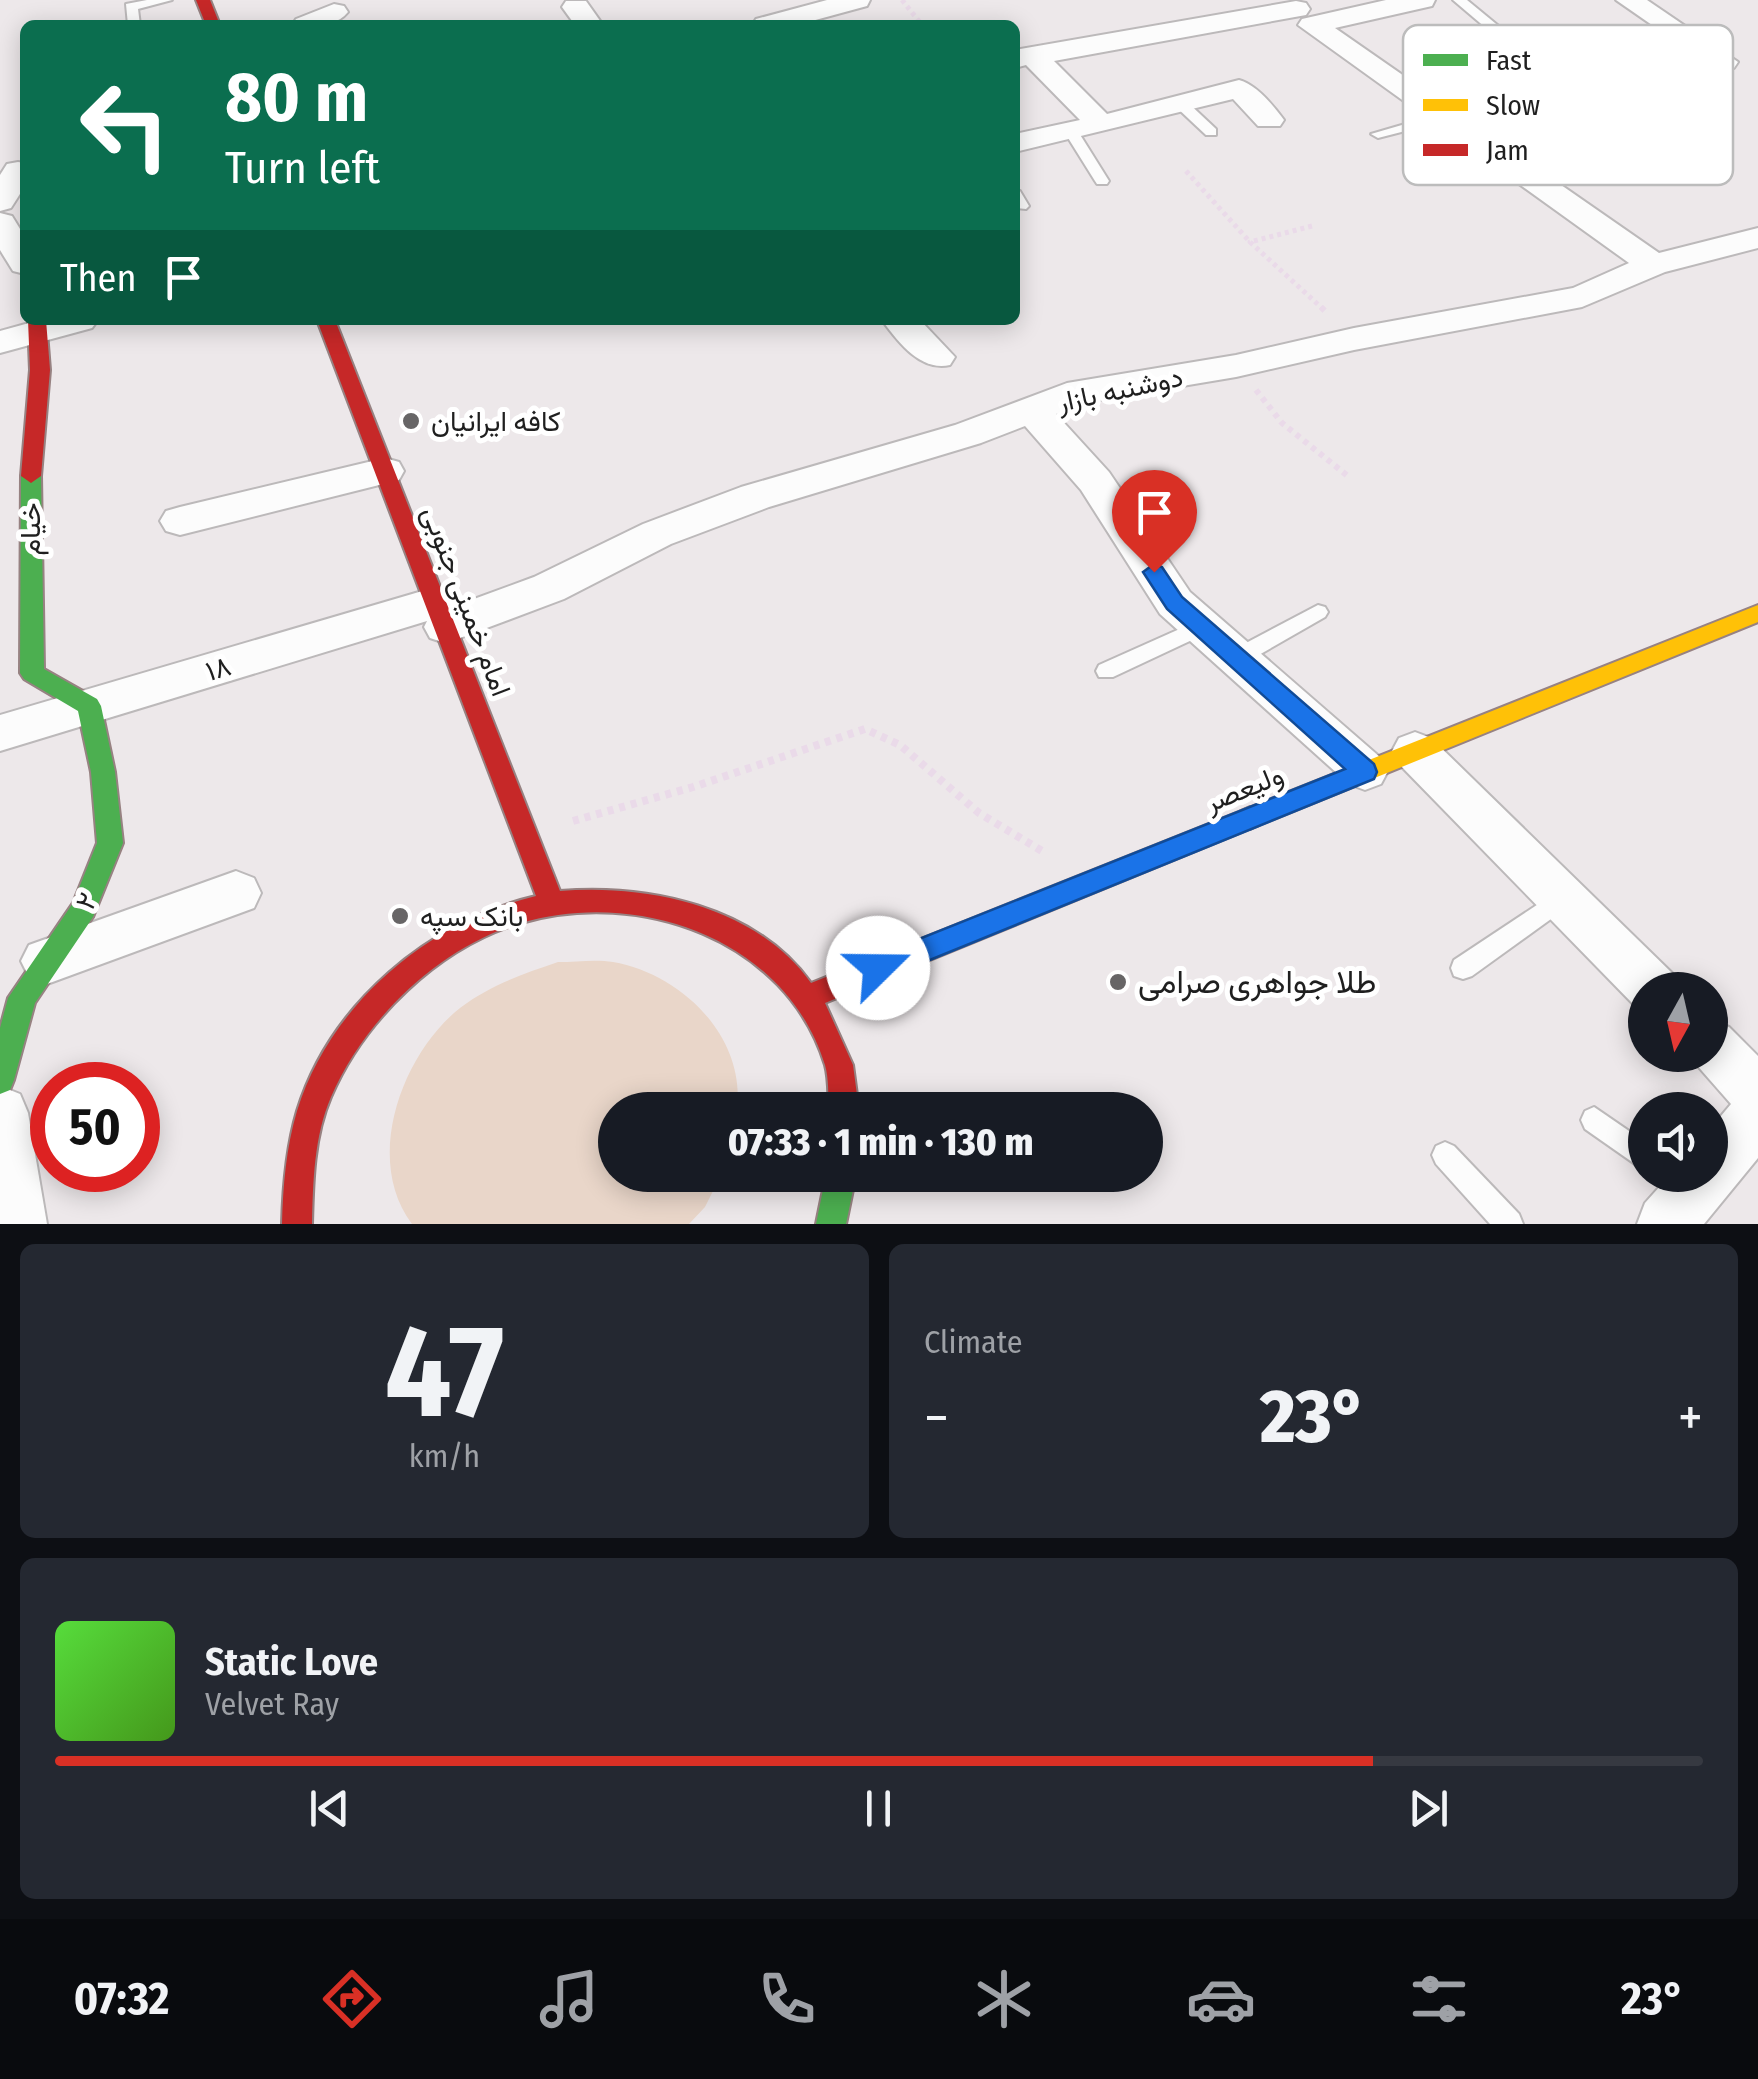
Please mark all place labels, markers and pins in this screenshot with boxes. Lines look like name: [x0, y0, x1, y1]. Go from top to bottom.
place label: کافه ایرانیان: [431, 405, 561, 439]
marker: کافه ایرانیان: [400, 410, 422, 432]
pin: [1112, 470, 1197, 573]
place label: بانک سپه: [420, 900, 523, 935]
marker: بانک سپه: [389, 905, 411, 927]
place label: طلا جواهری صرامی: [1138, 963, 1376, 1002]
marker: طلا جواهری صرامی: [1107, 971, 1129, 993]

